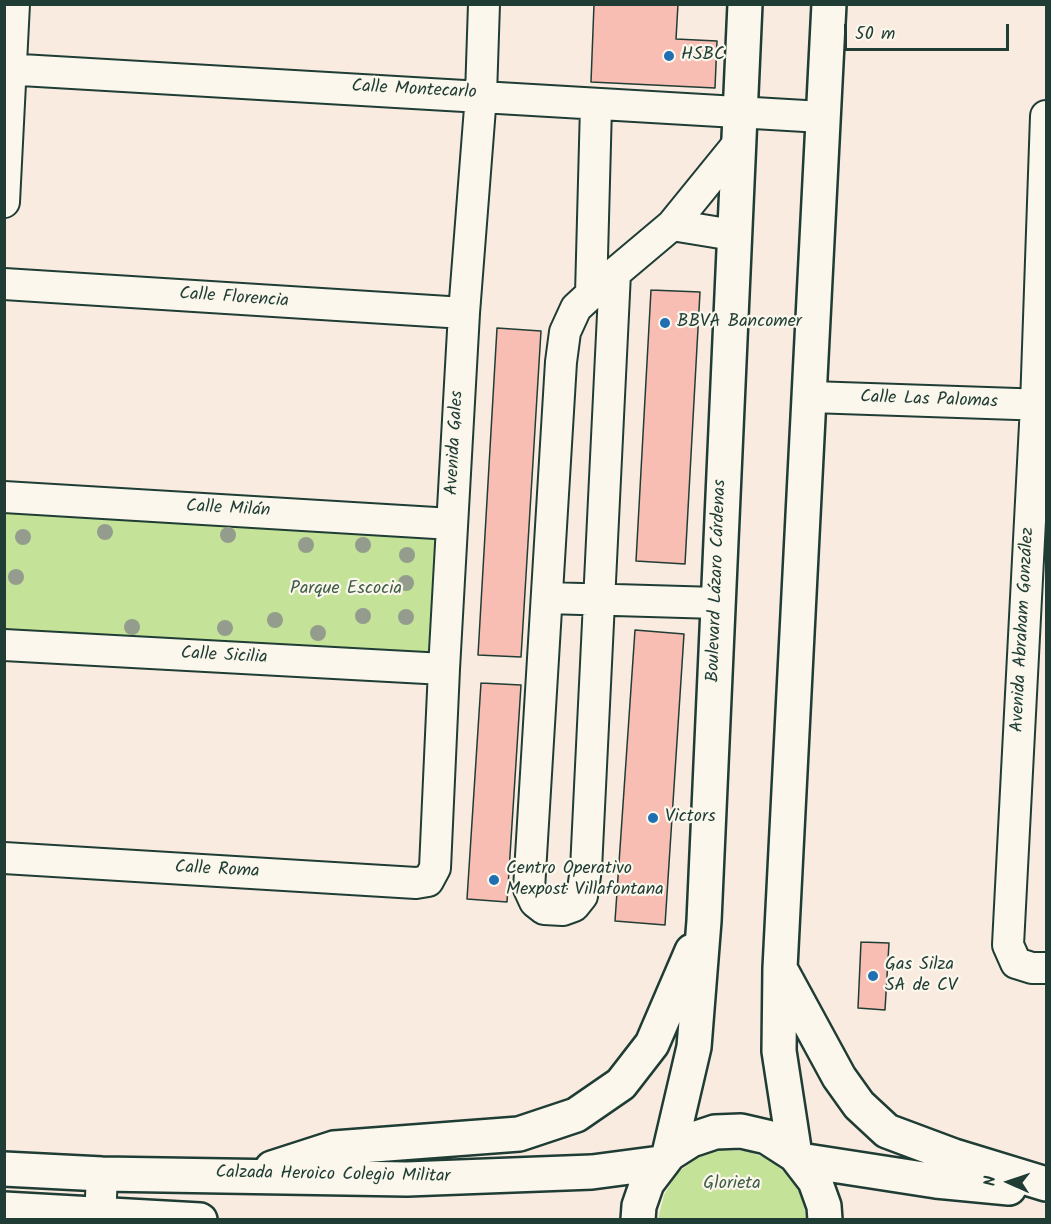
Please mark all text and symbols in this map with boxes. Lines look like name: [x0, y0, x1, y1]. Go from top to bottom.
scale bar: [847, 12, 1012, 50]
text: 50 m: [855, 20, 895, 49]
place label: HSBC: [681, 45, 725, 67]
marker: HSBC: [662, 49, 676, 63]
street label: Calle Montecarlo: [351, 77, 477, 105]
street label: Calle Florencia: [179, 284, 289, 314]
place label: BBVA Bancomer: [677, 312, 802, 334]
marker: BBVA Bancomer: [658, 316, 672, 330]
street label: Calle Las Palomas: [860, 388, 998, 414]
street label: Avenida Gales: [442, 390, 470, 496]
street label: Boulevard Lázaro Cárdenas: [704, 479, 732, 683]
street label: Calle Milán: [185, 497, 271, 523]
street label: Avenida Abraham González: [1008, 527, 1040, 733]
park label: Parque Escocia: [290, 579, 402, 601]
street label: Calle Sicilia: [180, 644, 268, 670]
place label: Victors: [665, 807, 716, 829]
marker: Victors: [646, 811, 660, 825]
street label: Calle Roma: [174, 858, 260, 884]
place label: Centro Operativo Mexpost Villafontana: [506, 859, 664, 902]
marker: Centro Operativo Mexpost Villafontana: [487, 873, 501, 887]
place label: Gas Silza SA de CV: [885, 955, 957, 998]
marker: Gas Silza SA de CV: [866, 969, 880, 983]
north arrow: [979, 1152, 1039, 1212]
street label: Calzada Heroico Colegio Militar: [215, 1163, 451, 1189]
park label: Glorieta: [703, 1174, 761, 1196]
text: N: [978, 1175, 1003, 1187]

